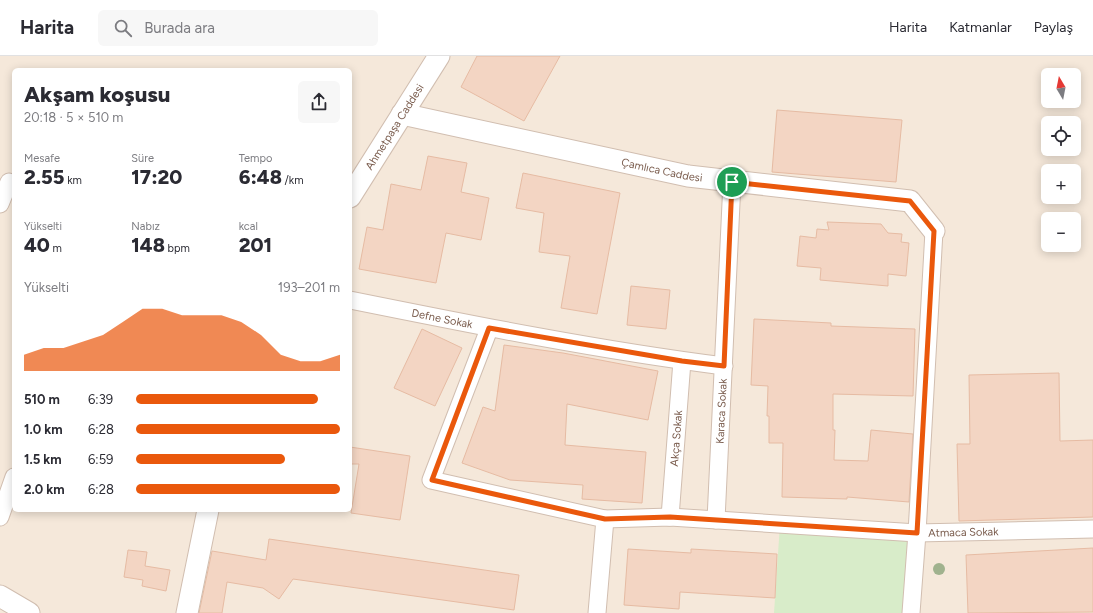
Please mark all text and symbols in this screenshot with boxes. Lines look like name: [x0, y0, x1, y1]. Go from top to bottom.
search box: [98, 10, 378, 46]
text: Harita: [20, 16, 74, 39]
icon: search: [112, 17, 134, 39]
text: Burada ara: [144, 19, 215, 37]
text: Harita: [889, 19, 927, 36]
text: Katmanlar: [949, 19, 1012, 36]
text: Paylaş: [1034, 19, 1073, 36]
north arrow: [1041, 68, 1081, 108]
map controls: [1041, 68, 1081, 252]
text: Akşam koşusu: [24, 81, 170, 108]
button: share: [298, 81, 340, 123]
street label: Ahmetpaşa Caddesi: [363, 82, 427, 172]
text: 20:18 · 5 × 510 m: [24, 110, 123, 125]
button: locate: [1041, 116, 1081, 156]
text: Mesafe: [24, 152, 60, 165]
text: Süre: [131, 152, 154, 165]
text: Tempo: [239, 152, 272, 165]
street label: Çamlıca Caddesi: [620, 156, 703, 185]
button: +: [1041, 164, 1081, 204]
text: 2.55: [24, 165, 64, 189]
text: 17:20: [131, 165, 182, 189]
text: 6:48: [239, 165, 282, 189]
pin: [715, 165, 749, 199]
icon: arrive: [721, 171, 743, 193]
text: km: [64, 174, 82, 187]
text: /km: [282, 174, 304, 187]
button: −: [1041, 212, 1081, 252]
text: Yükselti: [24, 220, 62, 233]
text: Nabız: [131, 220, 160, 233]
text: kcal: [239, 220, 258, 233]
text: 40: [24, 233, 50, 257]
text: 148: [131, 233, 165, 257]
text: 201: [239, 233, 272, 257]
text: m: [50, 242, 62, 255]
text: bpm: [165, 242, 190, 255]
text: Yükselti: [24, 280, 69, 295]
text: 193–201 m: [278, 280, 340, 295]
street label: Defne Sokak: [410, 307, 474, 331]
street label: Karaca Sokak: [714, 378, 730, 444]
text: 510 m: [24, 392, 60, 407]
text: 6:39: [88, 392, 113, 407]
street label: Akça Sokak: [668, 409, 685, 467]
text: 1.0 km: [24, 422, 63, 437]
text: 6:28: [88, 422, 114, 437]
text: 1.5 km: [24, 452, 62, 467]
text: 6:59: [88, 452, 113, 467]
text: 2.0 km: [24, 482, 65, 497]
text: 6:28: [88, 482, 114, 497]
street label: Atmaca Sokak: [928, 525, 999, 540]

